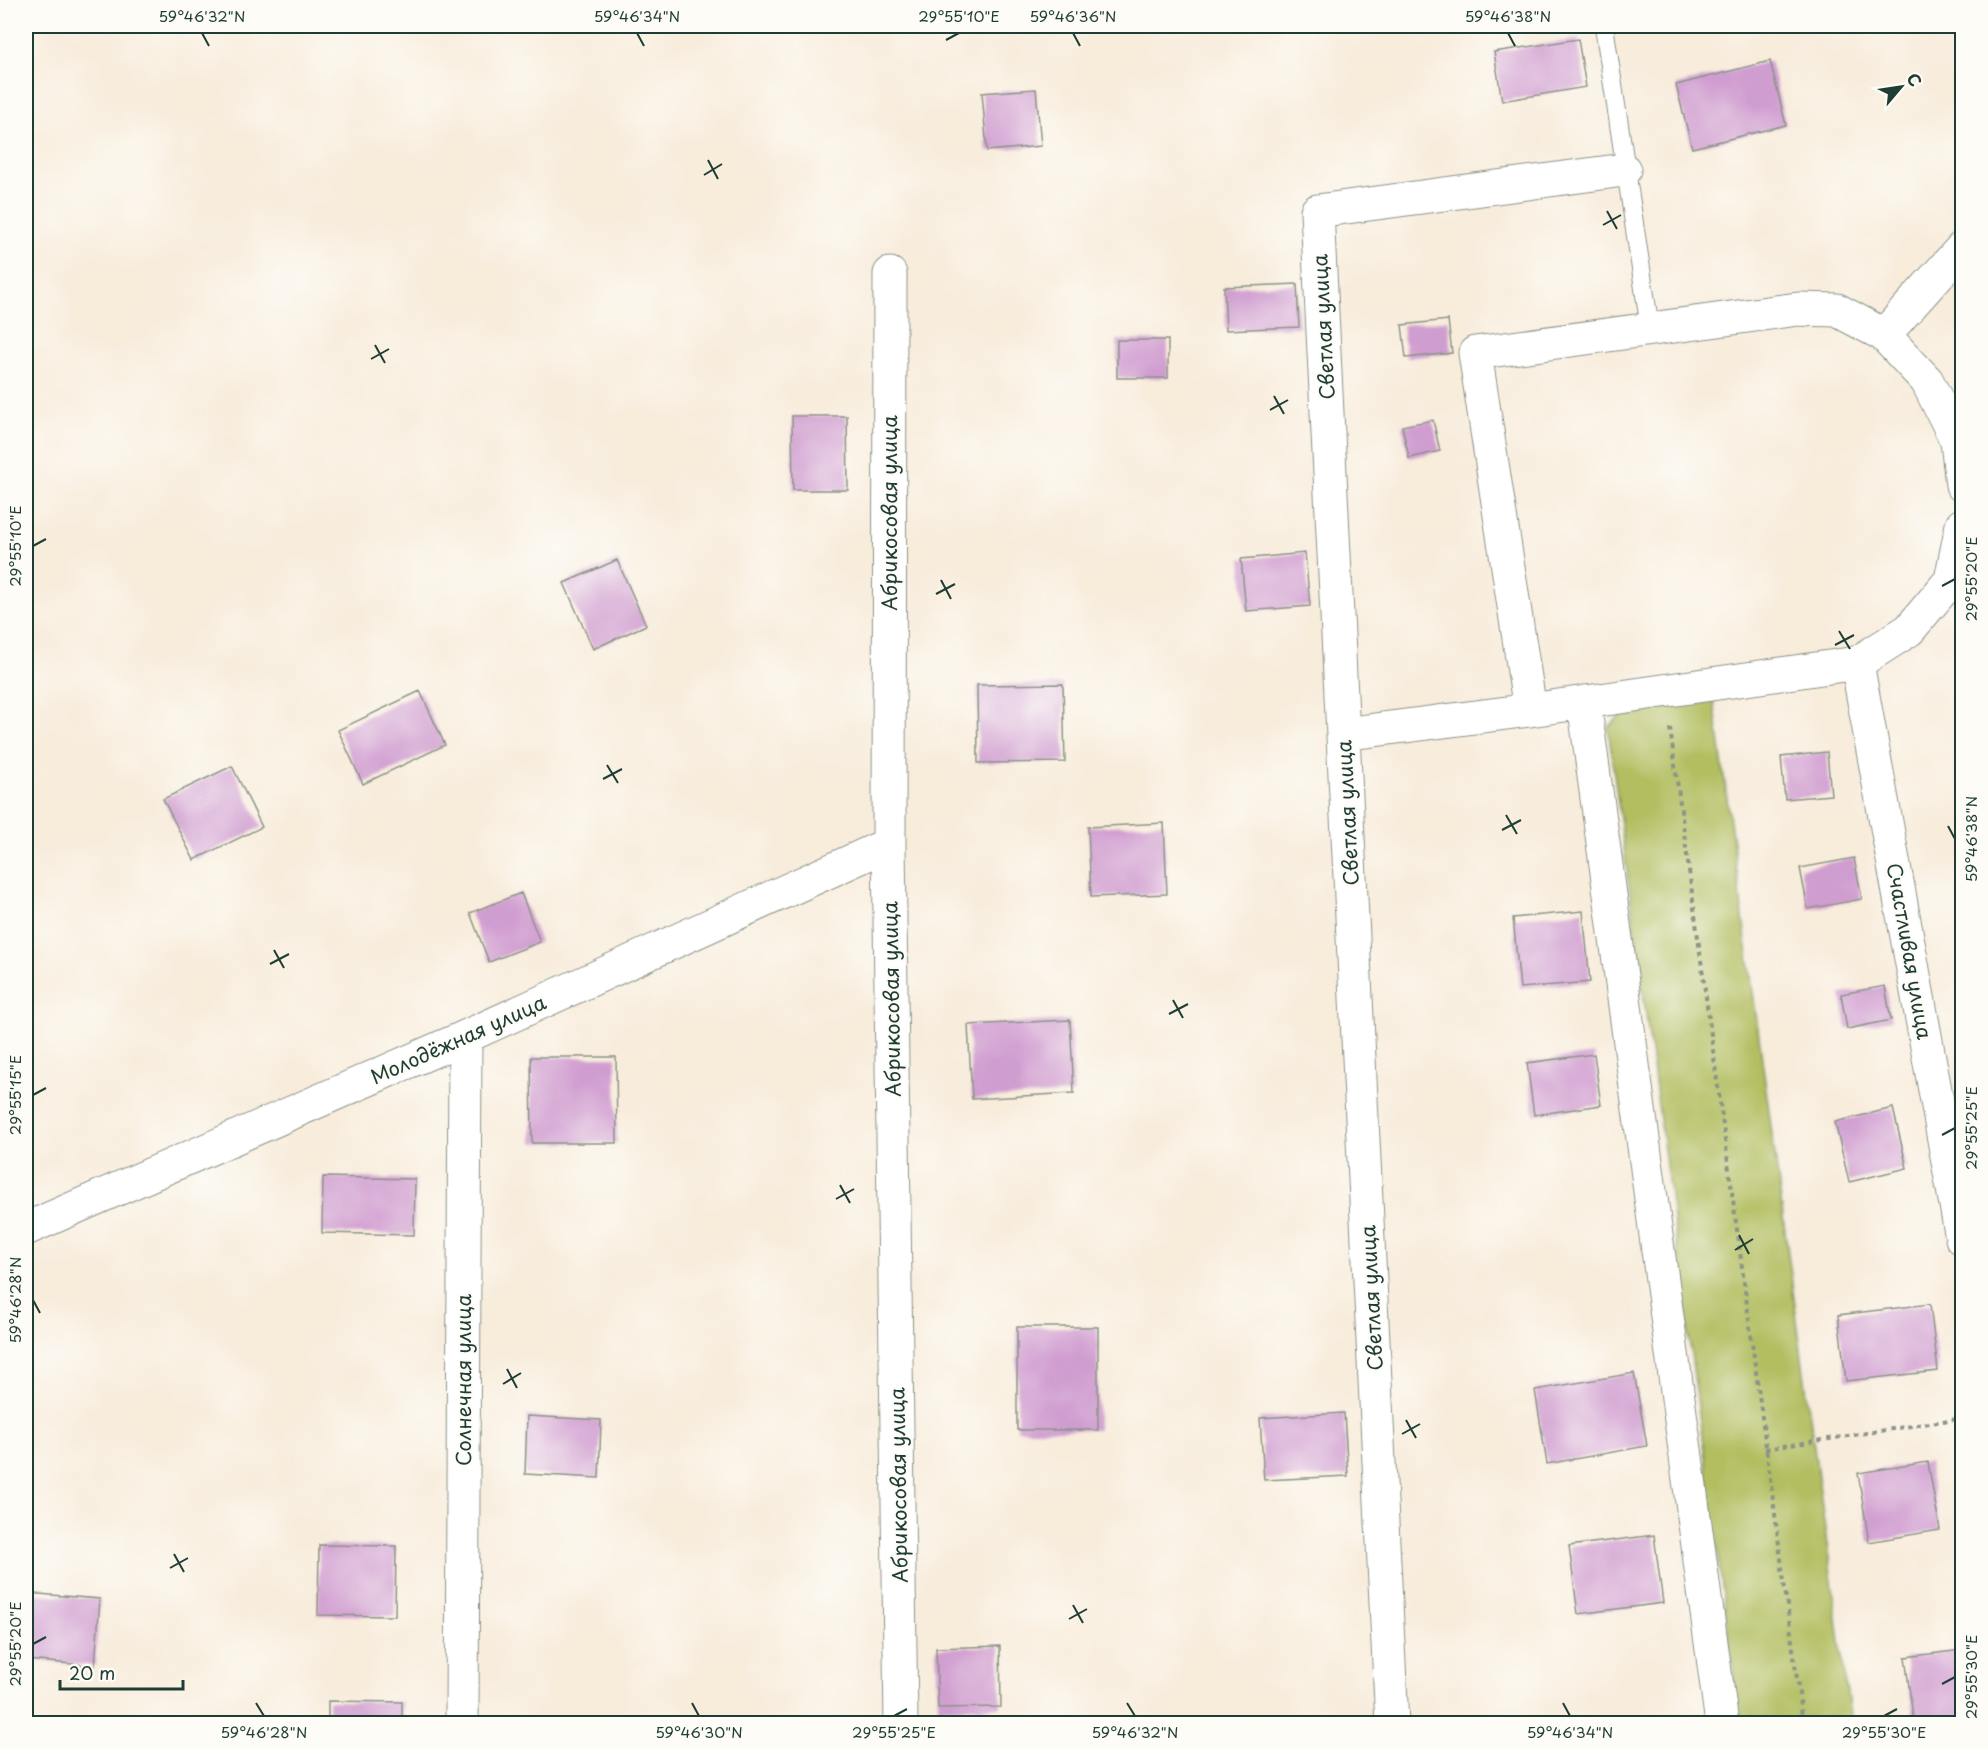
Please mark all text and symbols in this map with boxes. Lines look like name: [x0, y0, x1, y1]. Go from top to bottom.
text: 59°46'32"N: [159, 4, 245, 27]
text: 59°46'34"N: [594, 4, 680, 27]
text: 29°55'10"E: [918, 4, 1000, 27]
text: 59°46'36"N: [1029, 4, 1117, 27]
text: 59°46'38"N: [1465, 4, 1551, 27]
north arrow: [1871, 57, 1931, 117]
text: С: [1902, 68, 1928, 90]
street label: Светлая улица: [1304, 253, 1342, 401]
street label: Абрикосовая улица: [874, 415, 904, 611]
text: 29°55'10"E: [3, 505, 26, 587]
text: 29°55'20"E: [1959, 536, 1982, 622]
street label: Светлая улица: [1328, 739, 1366, 887]
text: 59°46'38"N: [1959, 796, 1982, 882]
street label: Счастливая улица: [1880, 860, 1940, 1042]
street label: Абрикосовая улица: [874, 901, 908, 1097]
street label: Молодёжная улица: [365, 987, 551, 1091]
text: 29°55'15"E: [3, 1055, 26, 1135]
text: 29°55'25"E: [1959, 1086, 1982, 1170]
street label: Светлая улица: [1352, 1224, 1390, 1372]
text: 59°46'28"N: [3, 1256, 26, 1344]
street label: Солнечная улица: [448, 1294, 478, 1466]
street label: Абрикосовая улица: [881, 1387, 915, 1583]
text: 29°55'20"E: [3, 1601, 26, 1687]
text: 29°55'30"E: [1959, 1635, 1982, 1719]
scale bar: [60, 1653, 183, 1691]
text: 20 m: [69, 1659, 115, 1686]
text: 59°46'28"N: [220, 1720, 308, 1743]
text: 59°46'30"N: [655, 1720, 743, 1743]
text: 29°55'25"E: [852, 1720, 936, 1743]
text: 59°46'32"N: [1092, 1720, 1178, 1743]
text: 59°46'34"N: [1527, 1720, 1613, 1743]
text: 29°55'30"E: [1842, 1720, 1926, 1743]

